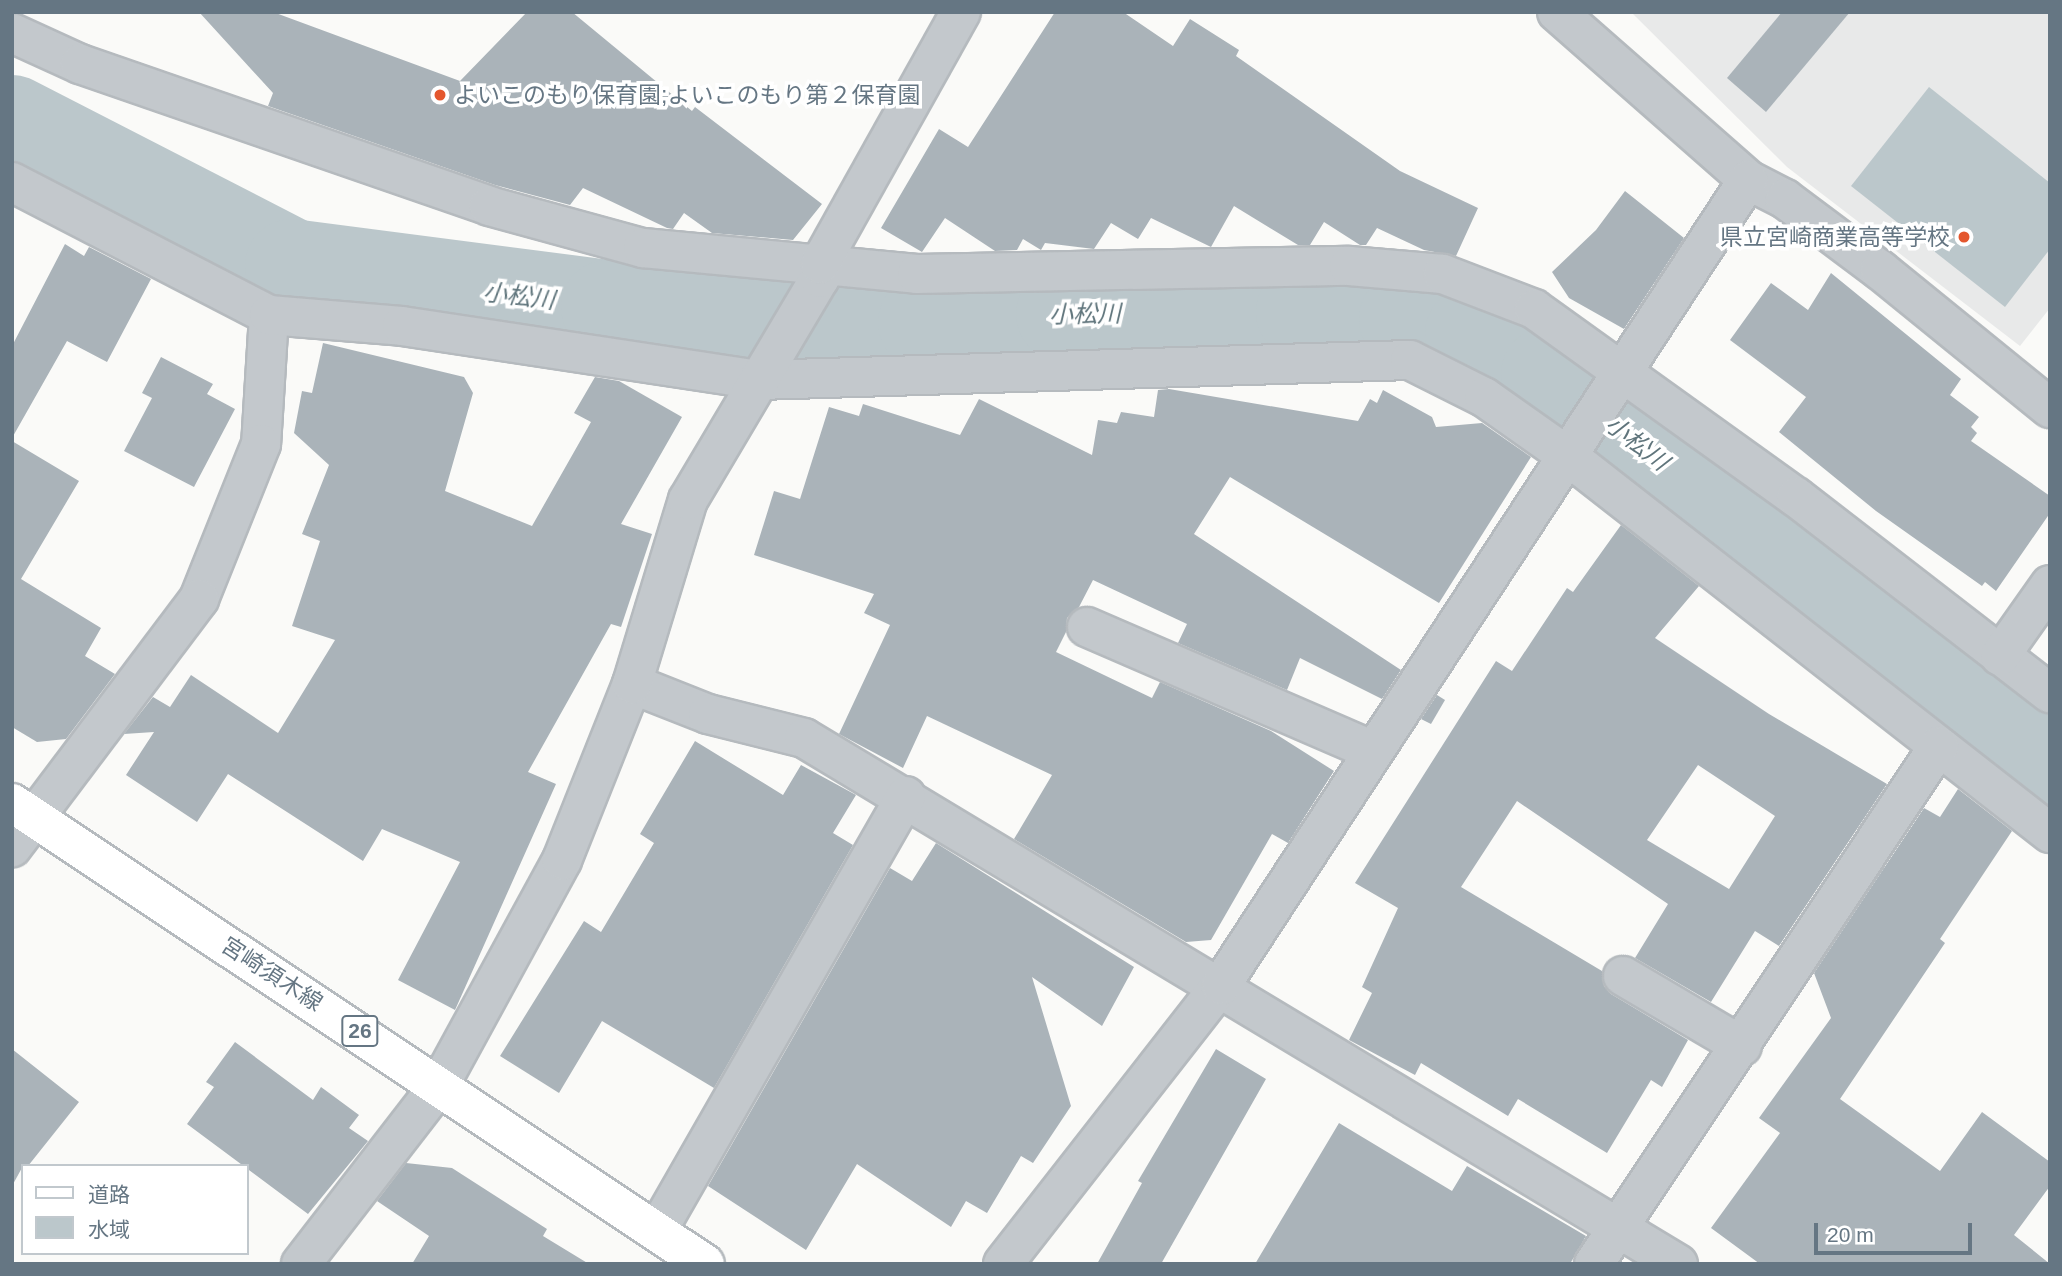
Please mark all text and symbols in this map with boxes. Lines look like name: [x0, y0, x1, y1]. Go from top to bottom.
place label: よいこのもり保育園;よいこのもり第２保育園: [454, 81, 920, 109]
marker: よいこのもり保育園;よいこのもり第２保育園: [432, 87, 448, 103]
place label: 県立宮崎商業高等学校: [1720, 223, 1950, 251]
marker: 県立宮崎商業高等学校: [1956, 229, 1972, 245]
water label: 小松川: [482, 277, 556, 315]
water label: 小松川: [1049, 299, 1121, 329]
water label: 小松川: [1600, 409, 1674, 477]
street label: 宮崎須木線: [216, 931, 328, 1017]
road number: 26: [341, 1014, 379, 1048]
legend: [21, 1164, 248, 1255]
text: 道路: [88, 1183, 130, 1206]
scale bar: [1817, 1210, 1974, 1254]
text: 水域: [88, 1218, 130, 1241]
text: 20 m: [1827, 1223, 1874, 1246]

